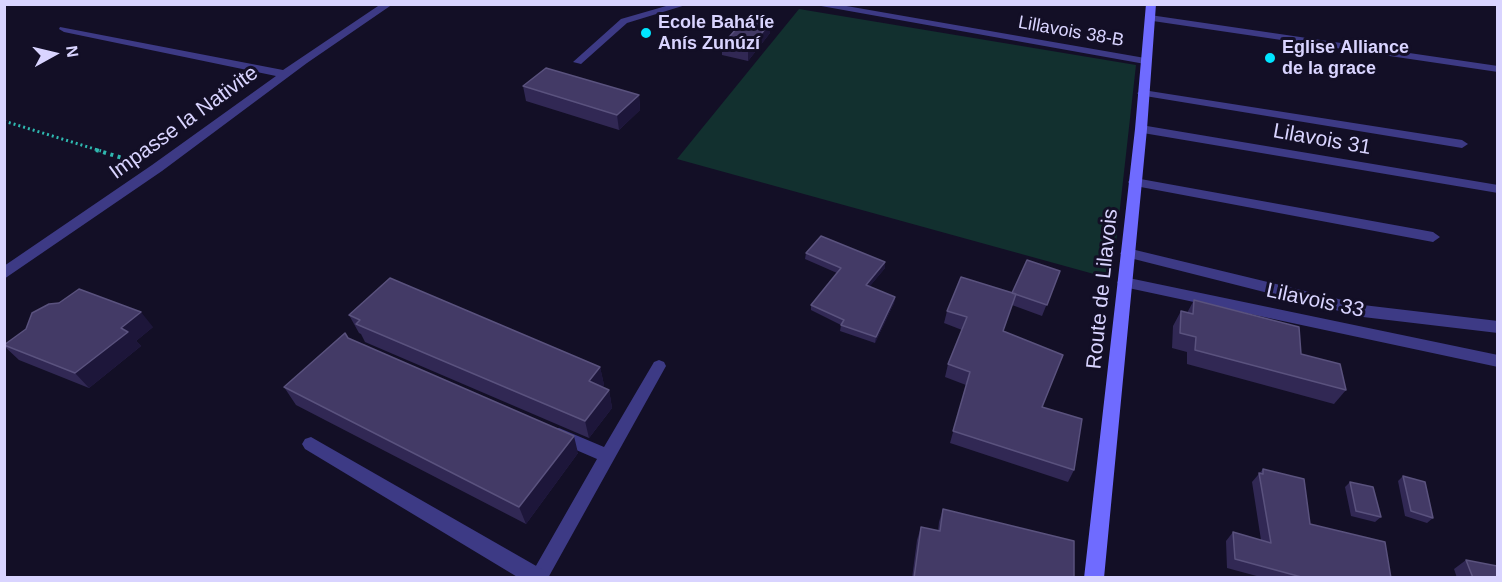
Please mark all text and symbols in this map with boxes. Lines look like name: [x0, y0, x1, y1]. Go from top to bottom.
place label: Ecole Bahá'íe Anís Zunúzí: [658, 12, 774, 54]
street label: Lillavois 38-B: [1016, 12, 1126, 52]
north arrow: [24, 24, 84, 84]
marker: Ecole Bahá'íe Anís Zunúzí: [639, 26, 653, 40]
place label: Eglise Alliance de la grace: [1282, 37, 1409, 80]
text: N: [63, 45, 82, 58]
marker: Eglise Alliance de la grace: [1263, 51, 1277, 65]
street label: Impasse la Nativite: [105, 61, 263, 185]
street label: Lilavois 31: [1271, 119, 1373, 161]
street label: Route de Lilavois: [1082, 208, 1124, 370]
street label: Lilavois 33: [1264, 278, 1366, 324]

